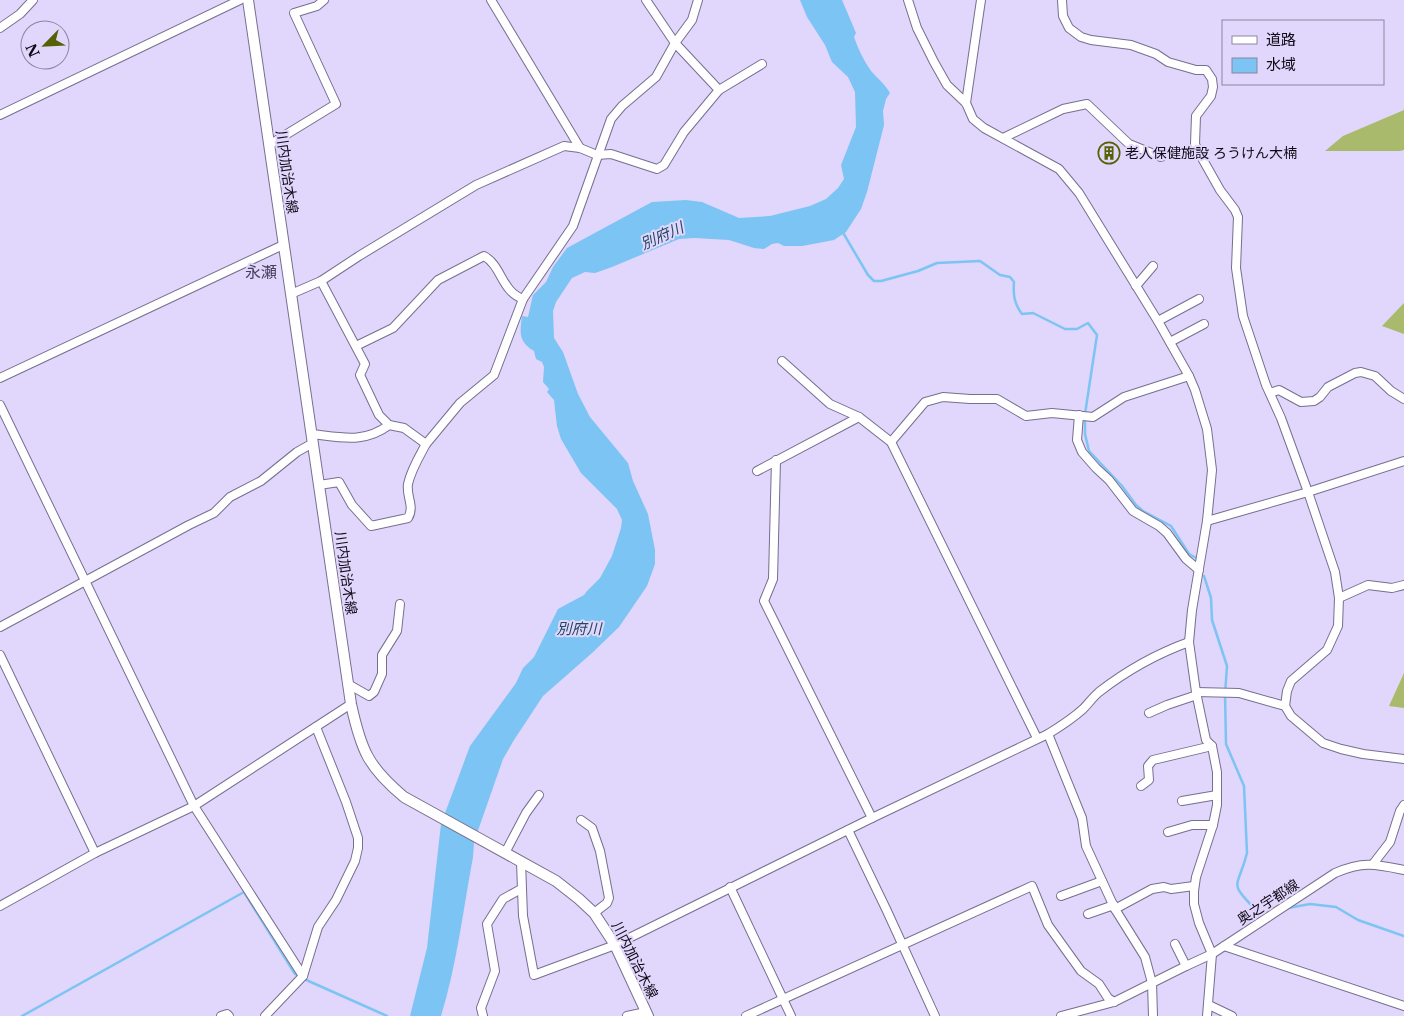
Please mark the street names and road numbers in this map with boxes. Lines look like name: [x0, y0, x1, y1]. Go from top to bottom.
street label: 川内加治木線: [272, 129, 302, 215]
street label: 川内加治木線: [331, 530, 361, 616]
street label: 奥之宇都線: [1234, 875, 1302, 929]
street label: 川内加治木線: [608, 918, 662, 1002]

